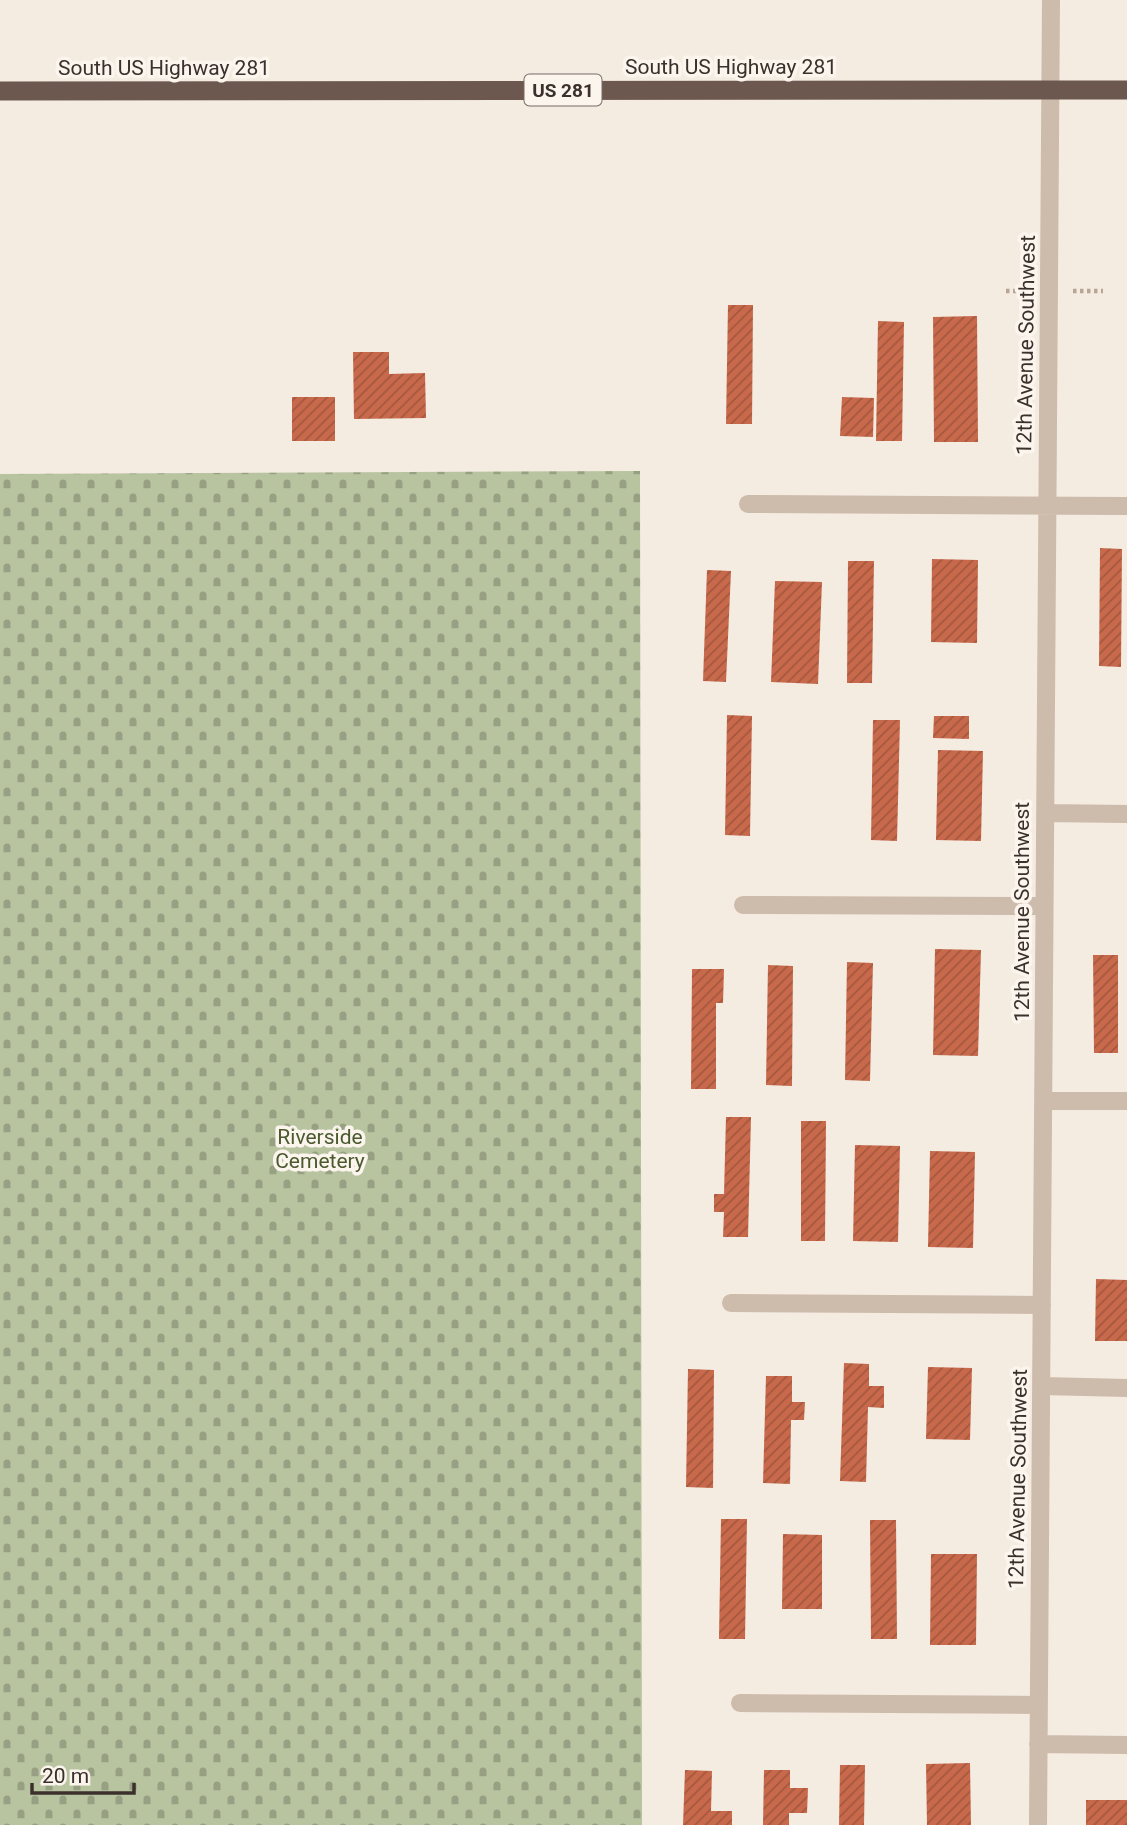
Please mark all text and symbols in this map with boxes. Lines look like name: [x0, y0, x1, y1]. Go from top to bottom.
street label: South US Highway 281: [625, 55, 837, 79]
street label: South US Highway 281: [58, 56, 270, 80]
road number: US 281: [524, 74, 602, 106]
street label: 12th Avenue Southwest: [1012, 235, 1040, 455]
street label: 12th Avenue Southwest: [1010, 802, 1034, 1022]
park label: Riverside Cemetery: [275, 1125, 365, 1173]
street label: 12th Avenue Southwest: [1004, 1369, 1032, 1589]
scale bar: [32, 1752, 133, 1796]
text: 20 m: [42, 1764, 89, 1788]

